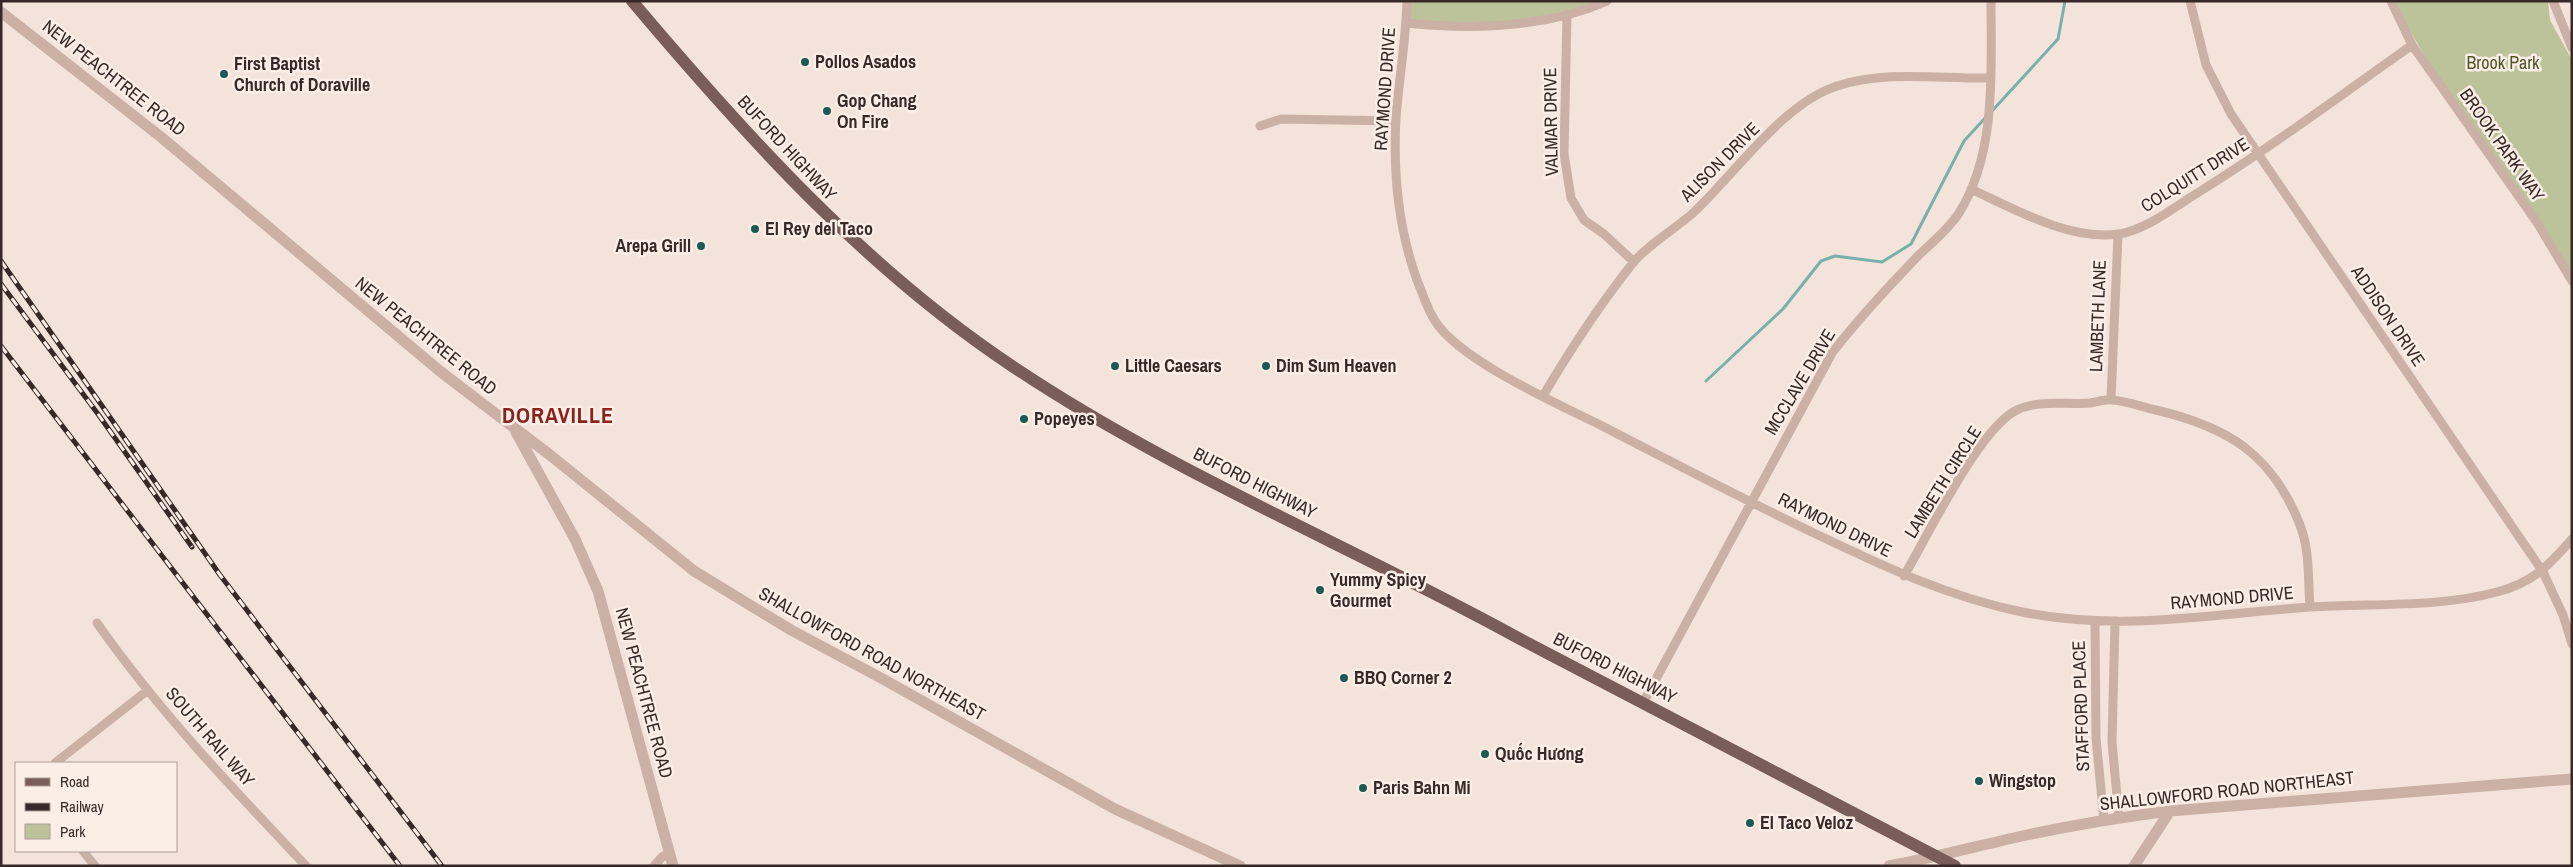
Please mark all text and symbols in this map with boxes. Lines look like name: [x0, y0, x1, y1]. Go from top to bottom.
street label: NEW PEACHTREE ROAD: [37, 14, 191, 141]
street label: RAYMOND DRIVE: [1368, 26, 1401, 151]
place label: Pollos Asados: [815, 49, 916, 74]
park label: Brook Park: [2466, 50, 2540, 75]
place label: First Baptist Church of Doraville: [234, 51, 370, 97]
marker: Pollos Asados: [799, 56, 811, 68]
street label: VALMAR DRIVE: [1537, 67, 1564, 177]
marker: First Baptist Church of Doraville: [218, 68, 230, 80]
street label: BROOK PARK WAY: [2454, 83, 2551, 206]
place label: Gop Chang On Fire: [837, 88, 917, 134]
street label: BUFORD HIGHWAY: [732, 90, 843, 206]
marker: Gop Chang On Fire: [821, 105, 833, 117]
street label: ALISON DRIVE: [1674, 116, 1765, 208]
street label: COLQUITT DRIVE: [2136, 131, 2254, 218]
place label: El Rey del Taco: [765, 216, 873, 241]
marker: El Rey del Taco: [749, 223, 761, 235]
place label: Arepa Grill: [616, 233, 691, 258]
marker: Arepa Grill: [695, 240, 707, 252]
street label: LAMBETH LANE: [2083, 259, 2112, 373]
street label: ADDISON DRIVE: [2345, 260, 2431, 371]
street label: NEW PEACHTREE ROAD: [350, 271, 502, 401]
street label: MCCLAVE DRIVE: [1758, 324, 1841, 439]
place label: Little Caesars: [1125, 353, 1222, 378]
place label: Dim Sum Heaven: [1276, 353, 1397, 378]
marker: Little Caesars: [1109, 360, 1121, 372]
marker: Dim Sum Heaven: [1260, 360, 1272, 372]
district label: DORAVILLE: [502, 400, 614, 430]
place label: Popeyes: [1034, 406, 1095, 431]
marker: Popeyes: [1018, 413, 1030, 425]
street label: LAMBETH CIRCLE: [1898, 421, 1987, 543]
street label: BUFORD HIGHWAY: [1189, 441, 1321, 524]
street label: RAYMOND DRIVE: [1774, 486, 1896, 563]
place label: Yummy Spicy Gourmet: [1330, 567, 1427, 613]
street label: RAYMOND DRIVE: [2169, 580, 2295, 615]
street label: SHALLOWFORD ROAD NORTHEAST: [754, 581, 990, 726]
marker: Yummy Spicy Gourmet: [1314, 584, 1326, 596]
street label: NEW PEACHTREE ROAD: [610, 605, 679, 781]
street label: BUFORD HIGHWAY: [1549, 626, 1681, 709]
street label: STAFFORD PLACE: [2066, 640, 2095, 772]
place label: BBQ Corner 2: [1354, 665, 1452, 690]
marker: BBQ Corner 2: [1338, 672, 1350, 684]
street label: SOUTH RAIL WAY: [160, 682, 261, 792]
place label: Quốc Hương: [1495, 741, 1584, 766]
marker: Quốc Hương: [1479, 748, 1491, 760]
legend: [15, 762, 178, 852]
street label: SHALLOWFORD ROAD NORTHEAST: [2099, 765, 2355, 816]
place label: Wingstop: [1989, 768, 2056, 793]
text: Road: [60, 771, 89, 792]
place label: Paris Bahn Mi: [1373, 775, 1471, 800]
marker: Wingstop: [1973, 775, 1985, 787]
marker: Paris Bahn Mi: [1357, 782, 1369, 794]
text: Railway: [60, 796, 105, 817]
place label: El Taco Veloz: [1760, 810, 1854, 835]
marker: El Taco Veloz: [1744, 817, 1756, 829]
text: Park: [60, 821, 86, 842]

